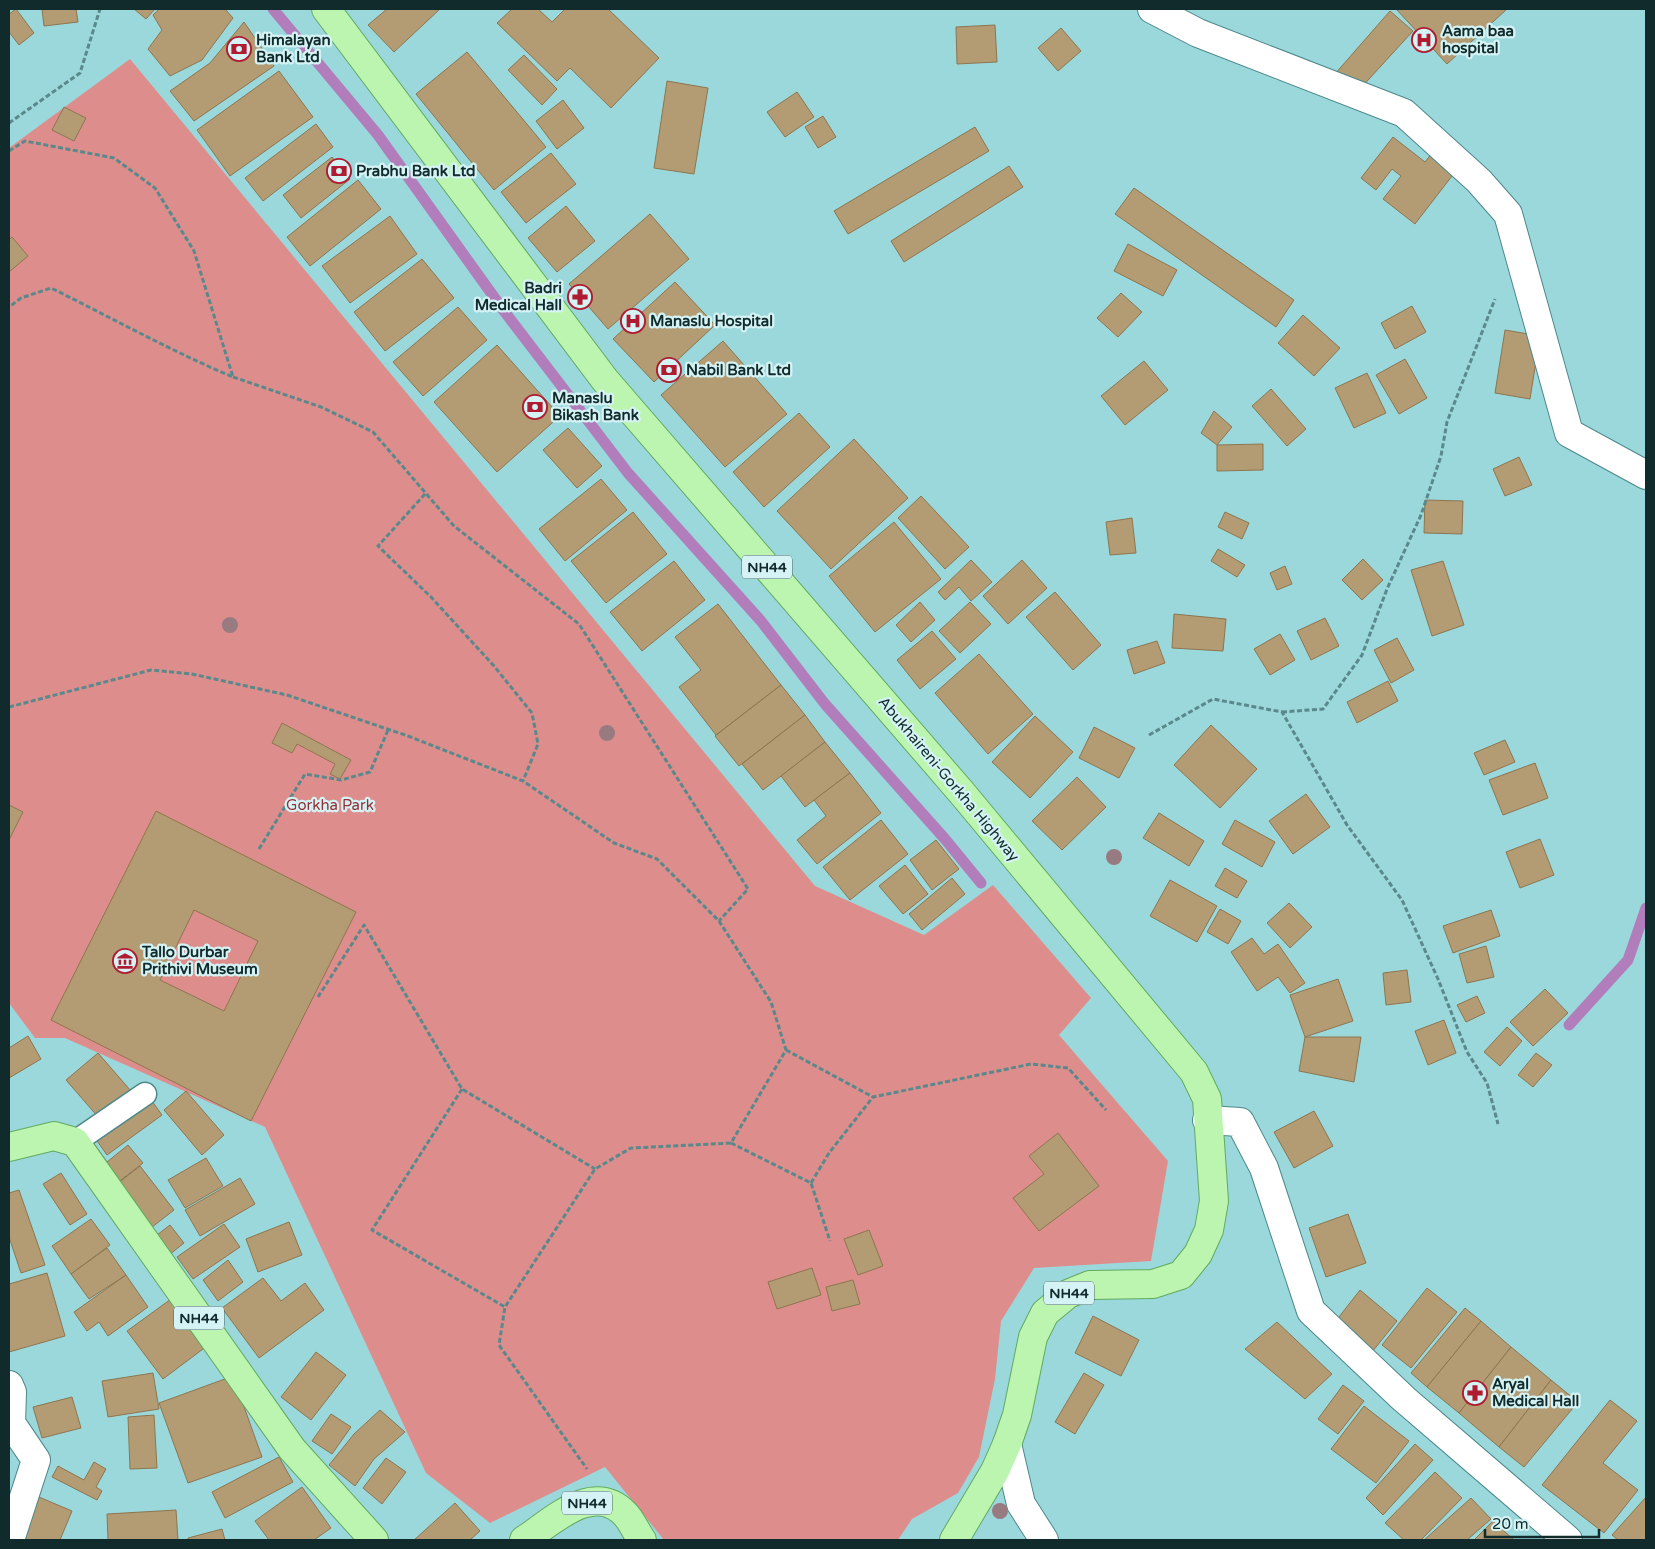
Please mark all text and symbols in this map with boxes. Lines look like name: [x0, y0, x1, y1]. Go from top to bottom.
place label: Aama baa hospital: [1442, 22, 1514, 58]
hospital icon: Aama baa hospital: [1411, 27, 1437, 53]
place label: Himalayan Bank Ltd: [256, 31, 331, 66]
bank icon: Himalayan Bank Ltd: [226, 36, 252, 62]
bank icon: Prabhu Bank Ltd: [326, 158, 352, 184]
place label: Prabhu Bank Ltd: [356, 162, 475, 180]
place label: Badri Medical Hall: [475, 279, 562, 314]
pharmacy icon: Badri Medical Hall: [567, 284, 593, 310]
hospital icon: Manaslu Hospital: [620, 308, 646, 334]
place label: Manaslu Hospital: [650, 312, 773, 331]
bank icon: Nabil Bank Ltd: [656, 357, 682, 383]
place label: Nabil Bank Ltd: [686, 361, 791, 379]
place label: Manaslu Bikash Bank: [552, 389, 639, 424]
bank icon: Manaslu Bikash Bank: [522, 394, 548, 420]
road number: NH44: [742, 556, 792, 578]
street label: Abukhaireni-Gorkha Highway: [875, 693, 1023, 865]
park label: Gorkha Park: [286, 796, 374, 814]
place label: Tallo Durbar Prithivi Museum: [141, 943, 258, 978]
museum icon: Tallo Durbar Prithivi Museum: [112, 948, 138, 974]
road number: NH44: [1044, 1282, 1094, 1305]
road number: NH44: [174, 1306, 224, 1330]
place label: Aryal Medical Hall: [1492, 1375, 1579, 1410]
pharmacy icon: Aryal Medical Hall: [1462, 1380, 1488, 1406]
road number: NH44: [562, 1492, 612, 1515]
scale bar: [1485, 1506, 1599, 1538]
text: 20 m: [1492, 1515, 1529, 1533]

